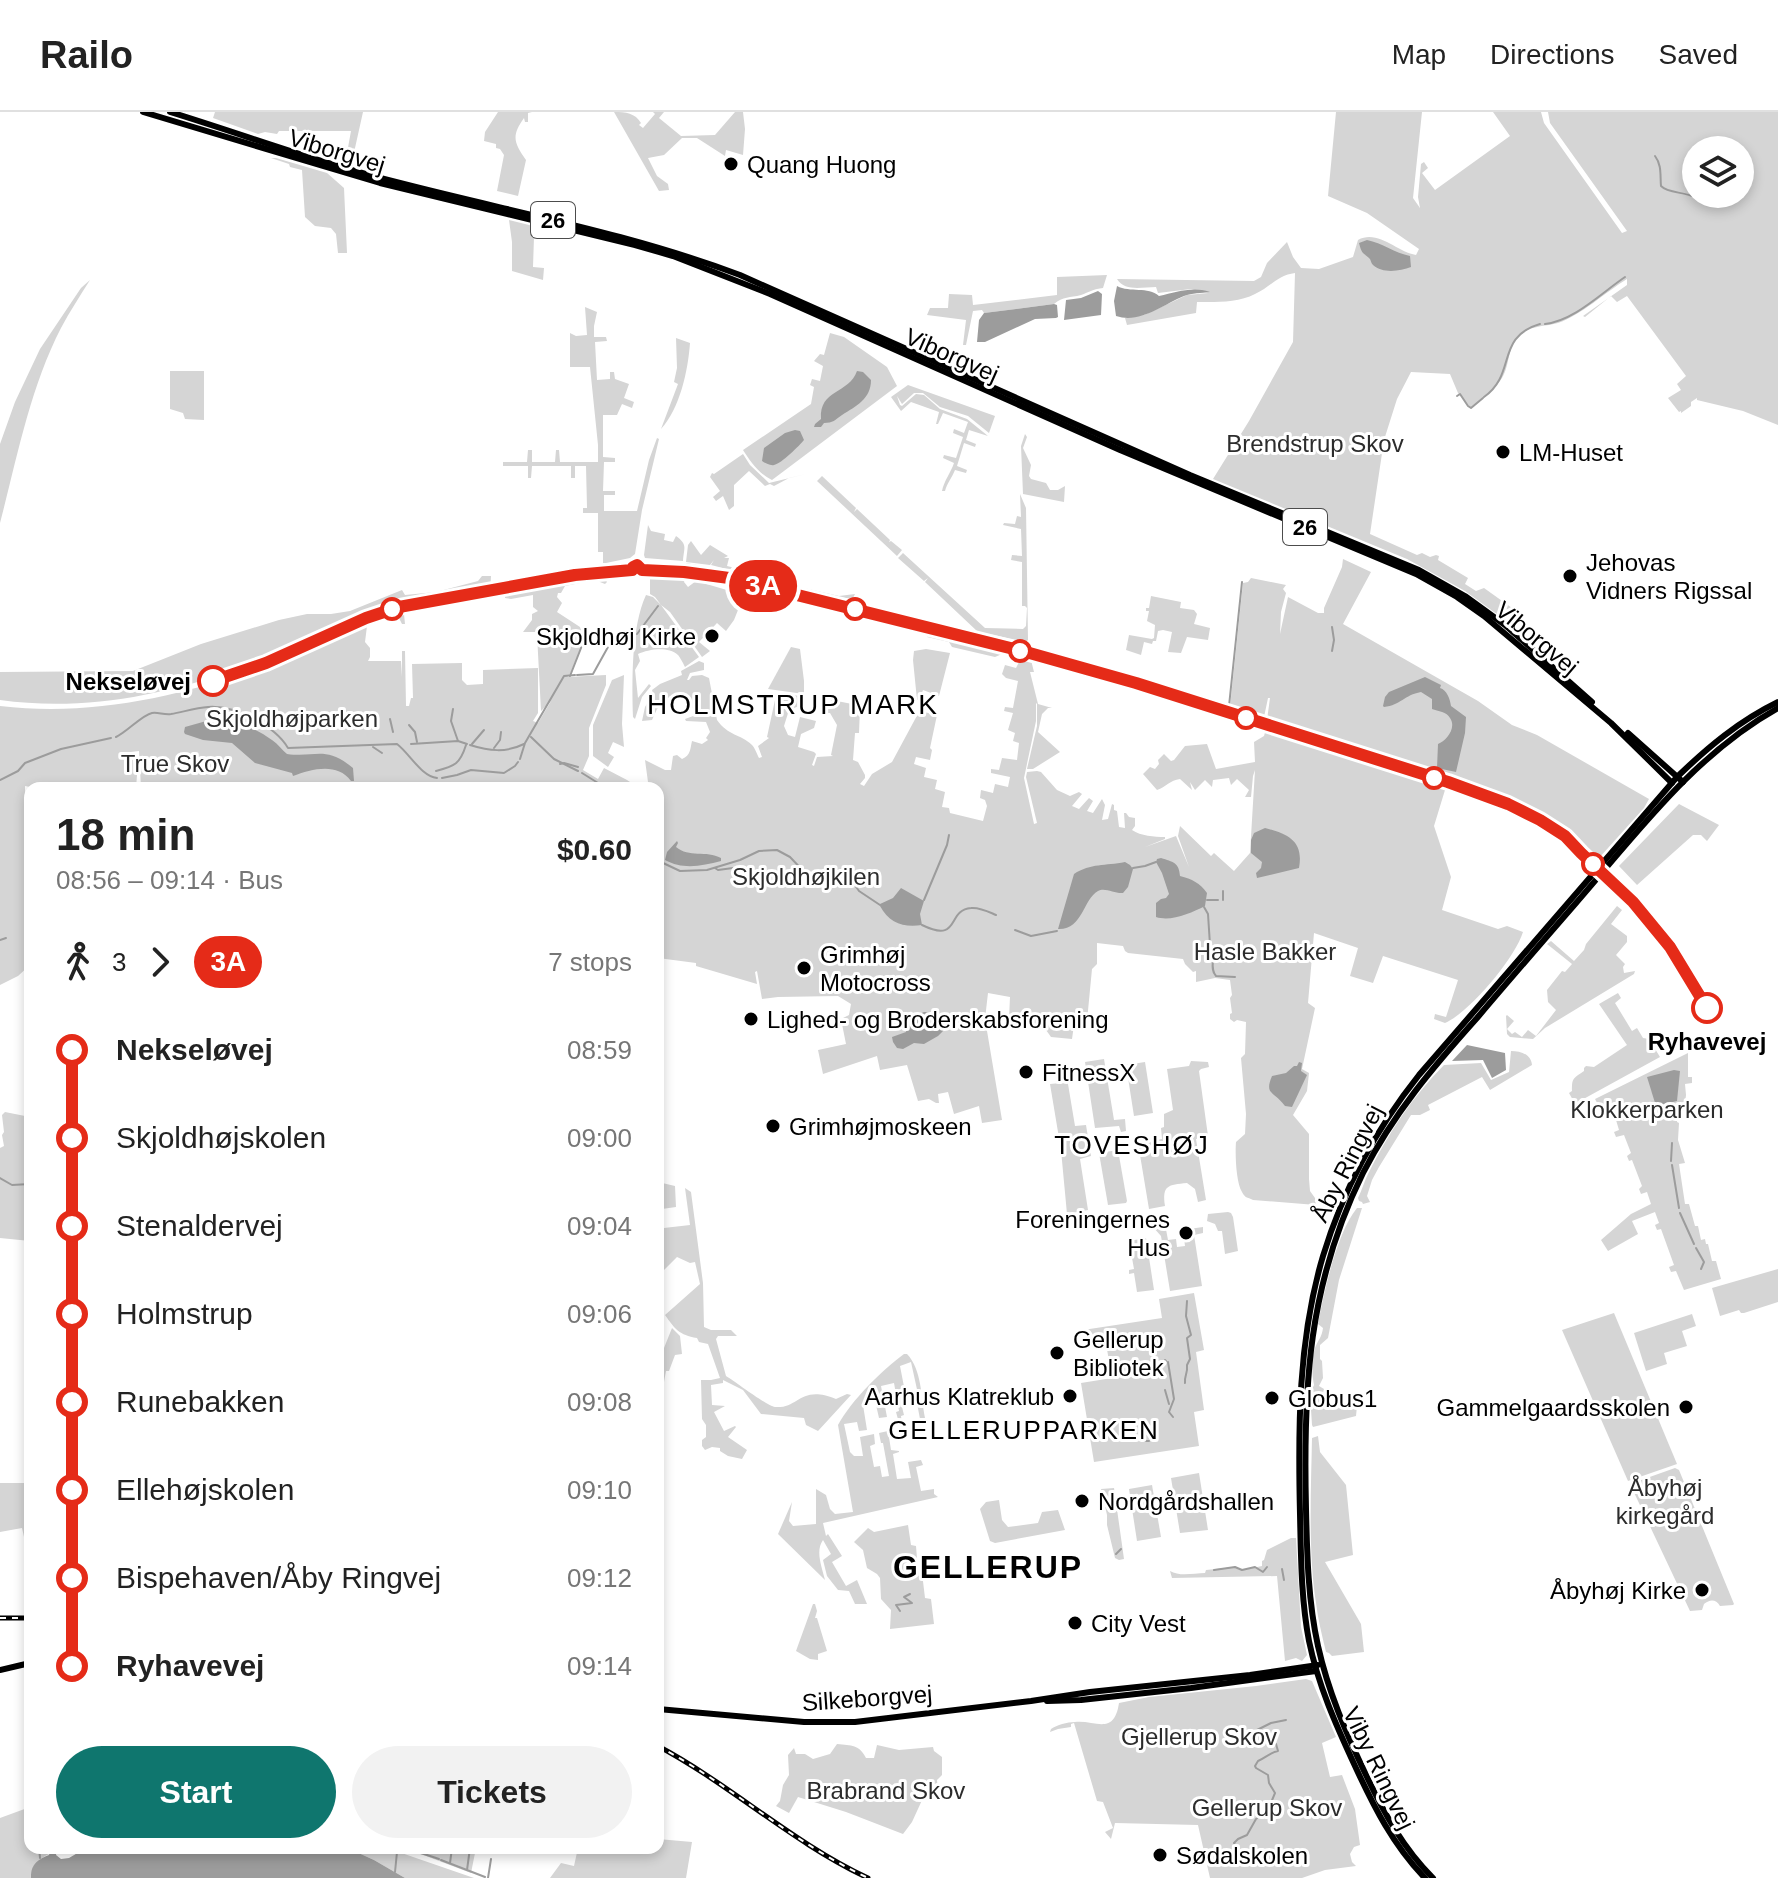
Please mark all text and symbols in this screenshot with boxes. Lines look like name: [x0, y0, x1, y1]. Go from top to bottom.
text: Railo: [40, 34, 133, 76]
text: Map: [1392, 39, 1446, 70]
text: Directions: [1490, 39, 1615, 70]
text: Saved: [1659, 39, 1738, 70]
street label: Viborgvej: [285, 124, 389, 178]
map controls: [1682, 136, 1754, 208]
button: layers: [1682, 136, 1754, 208]
place label: Quang Huong: [747, 151, 896, 178]
marker: Quang Huong: [722, 155, 740, 173]
road number: 26: [531, 202, 575, 238]
street label: Viborgvej: [901, 322, 1003, 388]
park label: Brendstrup Skov: [1226, 430, 1404, 457]
place label: LM-Huset: [1519, 439, 1623, 466]
marker: LM-Huset: [1494, 443, 1512, 461]
road number: 26: [1283, 509, 1327, 545]
place label: Jehovas Vidners Rigssal: [1586, 549, 1752, 604]
line badge: 3A: [727, 560, 799, 612]
marker: Jehovas Vidners Rigssal: [1561, 567, 1579, 585]
text: 3A: [745, 570, 781, 601]
street label: Viborgvej: [1490, 596, 1584, 680]
unlabelled marker: [381, 598, 403, 620]
unlabelled marker: [844, 598, 866, 620]
place label: Skjoldhøj Kirke: [536, 623, 696, 650]
marker: Skjoldhøj Kirke: [703, 627, 721, 645]
unlabelled marker: [1009, 640, 1031, 662]
marker: Nekseløvej: [198, 666, 228, 696]
place label: Nekseløvej: [66, 668, 191, 695]
district label: HOLMSTRUP MARK: [647, 689, 939, 720]
park label: Skjoldhøjparken: [206, 705, 378, 732]
unlabelled marker: [1235, 707, 1257, 729]
park label: True Skov: [121, 750, 229, 777]
unlabelled marker: [1423, 767, 1445, 789]
text: 18 min: [56, 810, 195, 859]
text: $0.60: [557, 833, 632, 866]
unlabelled marker: [1582, 853, 1604, 875]
park label: Skjoldhøjkilen: [732, 863, 880, 890]
text: 08:56 – 09:14 · Bus: [56, 865, 283, 895]
park label: Hasle Bakker: [1194, 938, 1336, 965]
icon: walk: [56, 940, 100, 984]
icon: forward: [138, 940, 182, 984]
place label: Grimhøj Motocross: [820, 941, 931, 996]
text: 3A: [210, 946, 246, 977]
text: 3: [112, 947, 126, 977]
text: 7 stops: [548, 947, 632, 977]
marker: Grimhøj Motocross: [795, 959, 813, 977]
marker: Ryhavevej: [1692, 993, 1722, 1023]
place label: Lighed- og Broderskabsforening: [767, 1006, 1109, 1033]
marker: Lighed- og Broderskabsforening: [742, 1010, 760, 1028]
place label: Ryhavevej: [1648, 1028, 1766, 1055]
text: Nekseløvej: [116, 1033, 273, 1066]
text: 08:59: [567, 1035, 632, 1065]
place label: FitnessX: [1042, 1059, 1135, 1086]
marker: FitnessX: [1017, 1063, 1035, 1081]
park label: Klokkerparken: [1570, 1096, 1724, 1123]
street label: Åby Ringvej: [1306, 1100, 1388, 1226]
place label: Grimhøjmoskeen: [789, 1113, 972, 1140]
marker: Grimhøjmoskeen: [764, 1117, 782, 1135]
text: Skjoldhøjskolen: [116, 1121, 326, 1154]
text: 09:00: [567, 1123, 632, 1153]
district label: TOVESHØJ: [1054, 1130, 1210, 1160]
place label: Foreningernes Hus: [1015, 1206, 1170, 1261]
text: Stenaldervej: [116, 1209, 283, 1242]
text: 09:04: [567, 1211, 632, 1241]
marker: Foreningernes Hus: [1177, 1224, 1195, 1242]
text: Holmstrup: [116, 1297, 253, 1330]
text: 09:06: [567, 1299, 632, 1329]
place label: Gellerup Bibliotek: [1073, 1326, 1165, 1381]
marker: Gellerup Bibliotek: [1048, 1344, 1066, 1362]
place label: Aarhus Klatreklub: [865, 1383, 1054, 1410]
text: Runebakken: [116, 1385, 284, 1418]
place label: Globus1: [1288, 1385, 1377, 1412]
text: 09:08: [567, 1387, 632, 1417]
marker: Aarhus Klatreklub: [1061, 1387, 1079, 1405]
marker: Globus1: [1263, 1389, 1281, 1407]
place label: Gammelgaardsskolen: [1437, 1394, 1670, 1421]
marker: Gammelgaardsskolen: [1677, 1398, 1695, 1416]
district label: GELLERUPPARKEN: [888, 1415, 1160, 1445]
text: Ellehøjskolen: [116, 1473, 294, 1506]
park label: Åbyhøj kirkegård: [1616, 1474, 1714, 1529]
text: 09:10: [567, 1475, 632, 1505]
place label: Nordgårdshallen: [1098, 1488, 1274, 1515]
marker: Nordgårdshallen: [1073, 1492, 1091, 1510]
district label: GELLERUP: [893, 1549, 1083, 1585]
text: Bispehaven/Åby Ringvej: [116, 1561, 441, 1594]
text: 09:12: [567, 1563, 632, 1593]
place label: Åbyhøj Kirke: [1550, 1577, 1686, 1604]
marker: Åbyhøj Kirke: [1693, 1581, 1711, 1599]
place label: City Vest: [1091, 1610, 1186, 1637]
marker: City Vest: [1066, 1614, 1084, 1632]
text: Ryhavevej: [116, 1649, 264, 1682]
text: 09:14: [567, 1651, 632, 1681]
street label: Silkeborgvej: [801, 1680, 933, 1716]
street label: Viby Ringvej: [1338, 1702, 1420, 1834]
park label: Gjellerup Skov: [1121, 1723, 1277, 1750]
button: Start: [56, 1746, 336, 1838]
button: Tickets: [352, 1746, 632, 1838]
park label: Brabrand Skov: [807, 1777, 965, 1804]
park label: Gellerup Skov: [1192, 1794, 1342, 1821]
place label: Sødalskolen: [1176, 1842, 1308, 1869]
marker: Sødalskolen: [1151, 1846, 1169, 1864]

